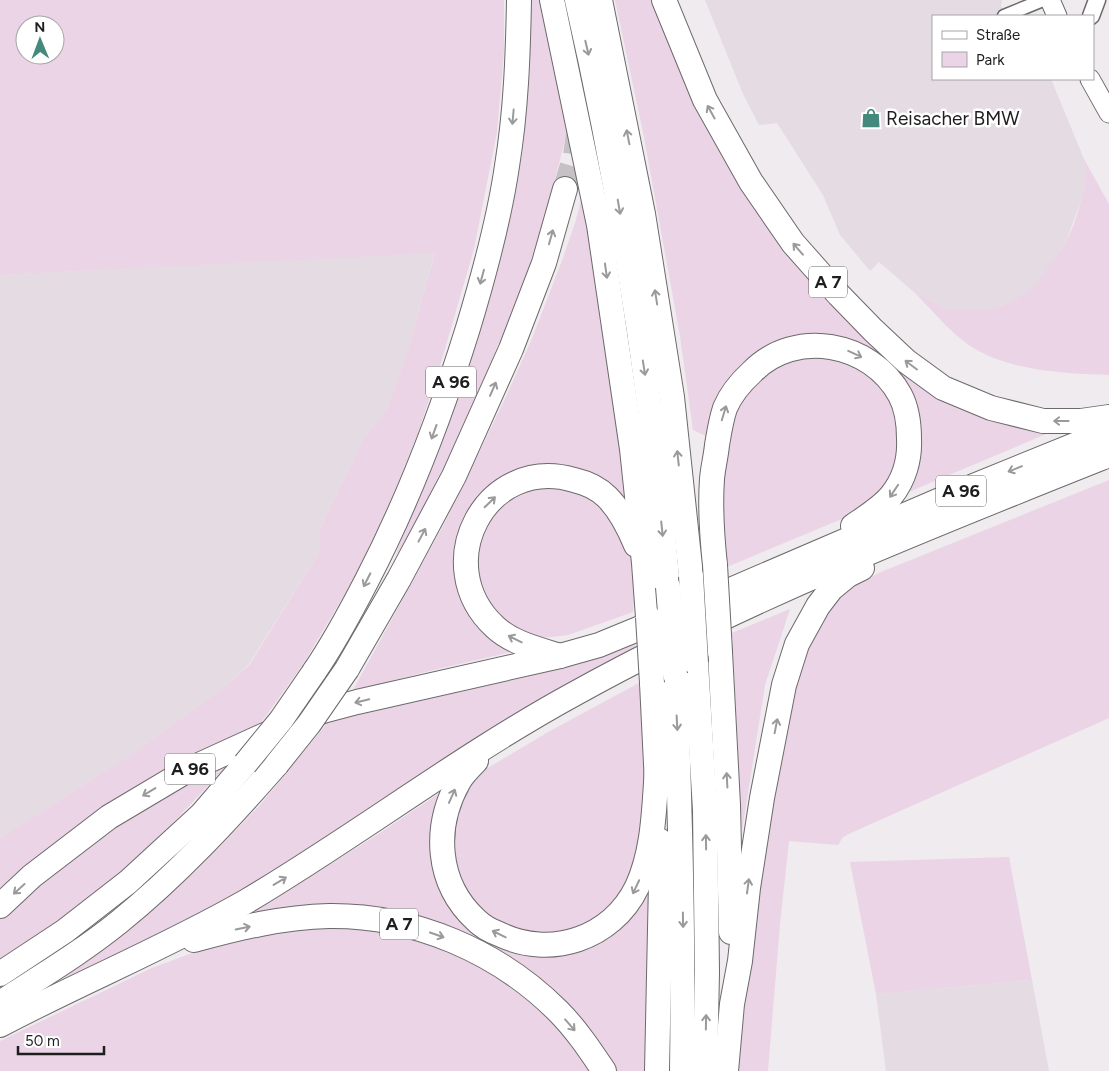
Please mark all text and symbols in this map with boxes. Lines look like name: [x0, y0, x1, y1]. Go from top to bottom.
north arrow: [15, 15, 65, 65]
legend: [932, 15, 1094, 80]
text: N: [34, 19, 45, 36]
text: Straße: [976, 26, 1020, 44]
one-way arrow: [583, 39, 593, 55]
text: Park: [976, 51, 1005, 69]
one-way arrow: [706, 105, 716, 119]
shop icon: Reisacher BMW: [860, 107, 882, 129]
place label: Reisacher BMW: [886, 107, 1020, 130]
one-way arrow: [508, 109, 518, 125]
one-way arrow: [623, 130, 632, 146]
one-way arrow: [614, 199, 624, 215]
one-way arrow: [547, 230, 556, 246]
one-way arrow: [792, 242, 804, 255]
one-way arrow: [601, 262, 611, 278]
road number: A 7: [809, 266, 847, 298]
one-way arrow: [477, 268, 487, 284]
one-way arrow: [651, 290, 661, 306]
one-way arrow: [847, 350, 862, 360]
one-way arrow: [639, 359, 649, 375]
one-way arrow: [905, 359, 918, 370]
road number: A 96: [426, 367, 476, 398]
one-way arrow: [488, 382, 498, 397]
one-way arrow: [720, 405, 730, 421]
one-way arrow: [1053, 416, 1069, 426]
one-way arrow: [428, 423, 438, 439]
one-way arrow: [673, 451, 683, 467]
one-way arrow: [1008, 465, 1023, 474]
road number: A 96: [936, 476, 986, 506]
one-way arrow: [889, 484, 899, 498]
one-way arrow: [484, 496, 496, 509]
one-way arrow: [658, 521, 667, 537]
one-way arrow: [417, 528, 427, 543]
one-way arrow: [362, 572, 372, 587]
one-way arrow: [507, 634, 522, 644]
one-way arrow: [355, 697, 371, 706]
one-way arrow: [672, 714, 681, 730]
one-way arrow: [772, 718, 782, 734]
road number: A 96: [165, 754, 215, 784]
one-way arrow: [722, 772, 731, 788]
one-way arrow: [143, 788, 157, 798]
one-way arrow: [448, 789, 458, 804]
one-way arrow: [701, 835, 710, 851]
one-way arrow: [272, 875, 286, 885]
one-way arrow: [744, 878, 754, 894]
one-way arrow: [631, 879, 640, 894]
one-way arrow: [12, 883, 25, 894]
road number: A 7: [380, 909, 418, 940]
one-way arrow: [678, 912, 687, 928]
one-way arrow: [234, 923, 250, 932]
one-way arrow: [492, 929, 507, 938]
one-way arrow: [428, 931, 444, 940]
one-way arrow: [701, 1015, 711, 1031]
one-way arrow: [564, 1018, 576, 1031]
scale bar: [18, 1024, 104, 1056]
text: 50 m: [25, 1032, 60, 1050]

